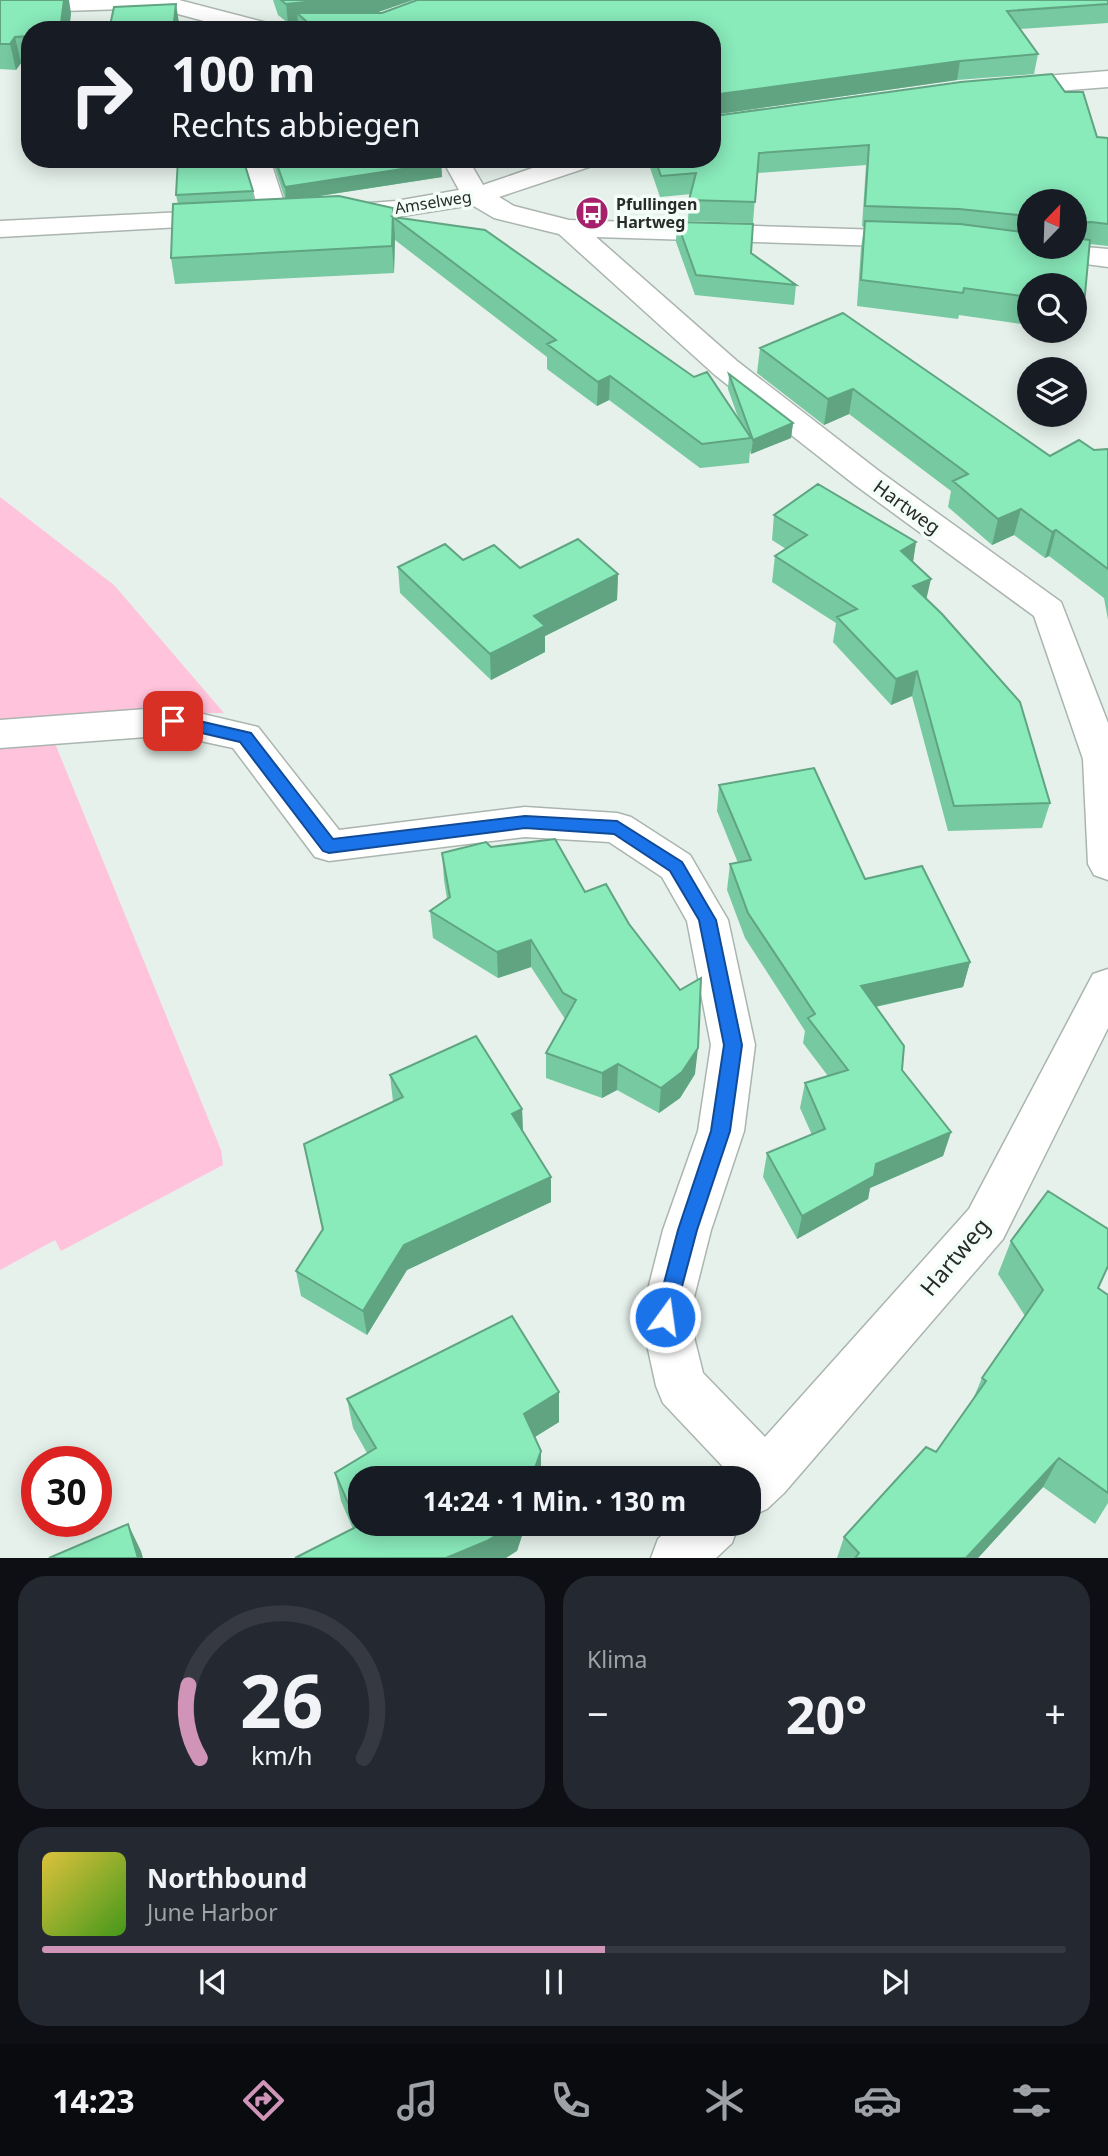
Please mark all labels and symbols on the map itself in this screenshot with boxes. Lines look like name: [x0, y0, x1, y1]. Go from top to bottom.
street label: Amselweg: [393, 185, 473, 219]
north arrow: [1017, 189, 1087, 259]
place label: Pfullingen Hartweg: [616, 193, 697, 233]
bus stop icon: Pfullingen Hartweg: [573, 194, 611, 232]
street label: Hartweg: [868, 474, 946, 540]
pin: [143, 691, 203, 751]
street label: Hartweg: [912, 1210, 996, 1302]
position arrow: [628, 1280, 702, 1354]
speed limit sign: 30: [21, 1446, 112, 1537]

